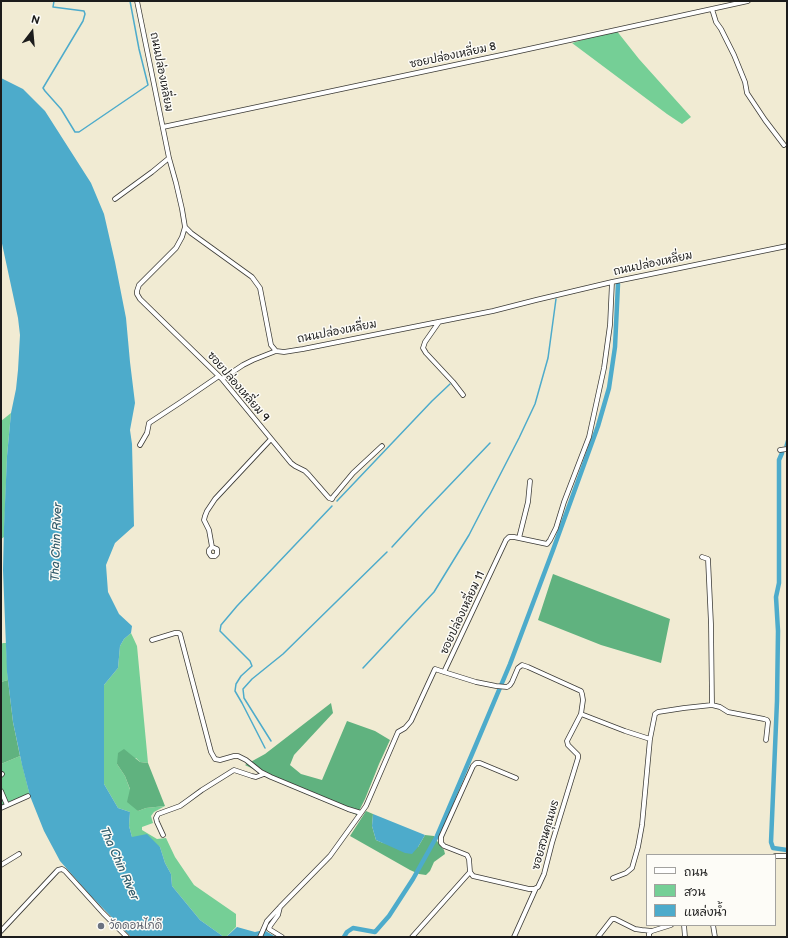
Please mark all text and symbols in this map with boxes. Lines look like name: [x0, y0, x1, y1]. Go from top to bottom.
north arrow: [12, 12, 52, 52]
text: N: [30, 13, 41, 27]
street label: ถนนปล่องเหลี่ยม: [147, 31, 175, 113]
street label: ซอยปล่องเหลี่ยม 8: [409, 40, 497, 72]
street label: ถนนปล่องเหลี่ยม: [612, 249, 694, 279]
street label: ถนนปล่องเหลี่ยม: [296, 318, 378, 346]
street label: ซอยปล่องเหลี่ยม 9: [204, 349, 272, 425]
water label: Tha Chin River: [48, 503, 66, 581]
street label: ซอยปล่องเหลี่ยม 11: [438, 569, 488, 657]
street label: ซอยสวนคุณพร: [530, 798, 562, 872]
water label: Tha Chin River: [96, 825, 142, 903]
legend: [646, 854, 776, 926]
text: ถนน: [684, 865, 708, 880]
text: สวน: [684, 885, 705, 900]
text: แหล่งน้ำ: [684, 905, 727, 920]
place label: วัดดอนไก่ดี: [109, 919, 162, 933]
marker: วัดดอนไก่ดี: [96, 921, 106, 931]

